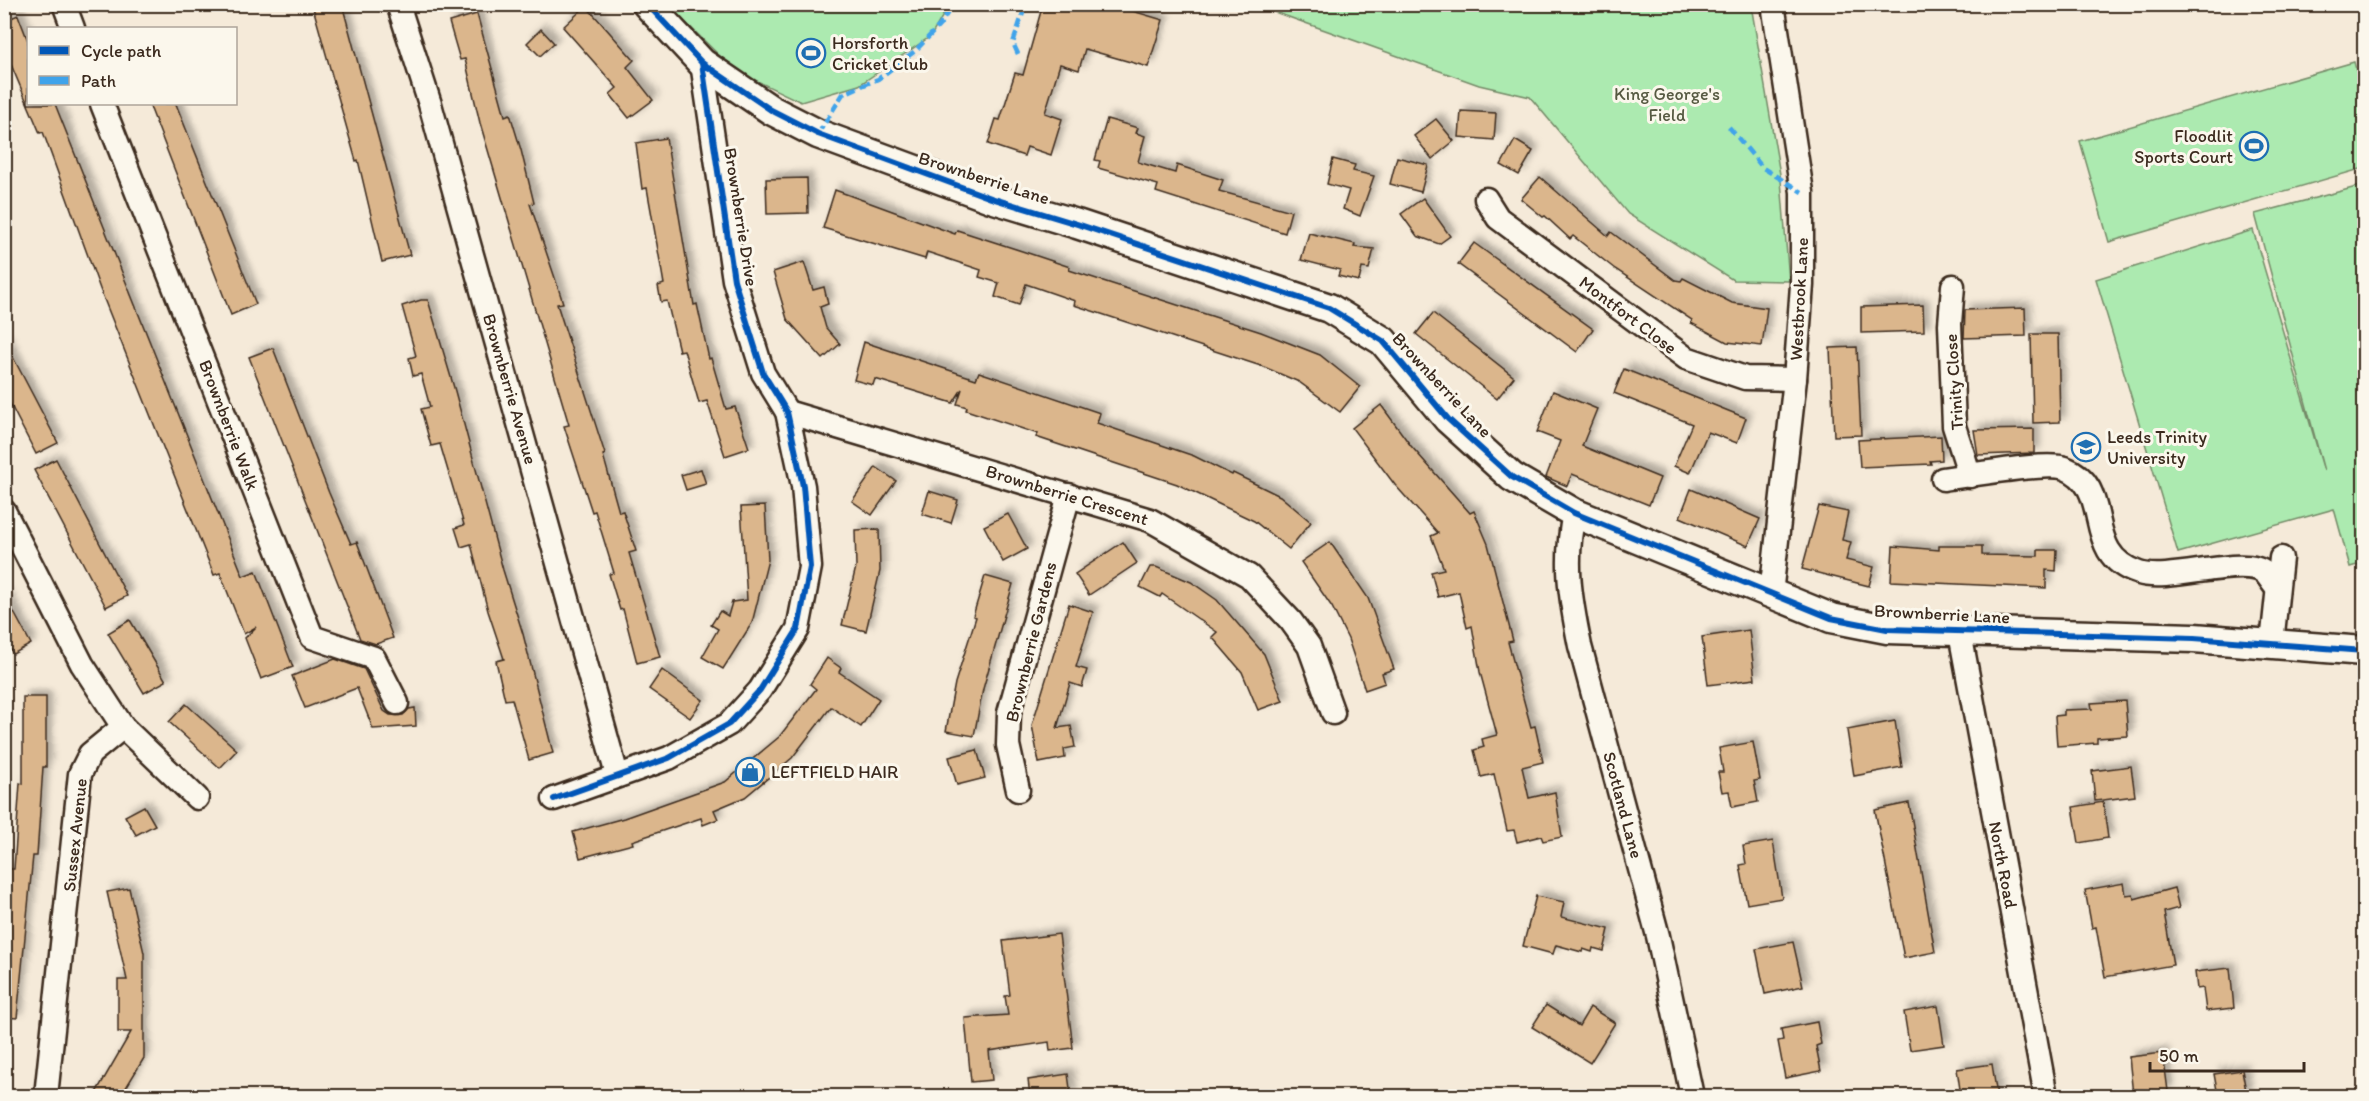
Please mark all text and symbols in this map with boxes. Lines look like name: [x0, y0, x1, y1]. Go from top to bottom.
legend: [27, 27, 237, 105]
place label: Horsforth Cricket Club: [832, 32, 928, 75]
sports icon: Horsforth Cricket Club: [795, 37, 827, 69]
text: Cycle path: [81, 40, 162, 62]
text: Path: [81, 70, 116, 92]
park label: King George's Field: [1614, 83, 1720, 126]
place label: Floodlit Sports Court: [2134, 125, 2233, 168]
sports icon: Floodlit Sports Court: [2238, 130, 2270, 162]
street label: Brownberrie Drive: [719, 146, 763, 288]
street label: Brownberrie Lane: [916, 146, 1052, 210]
street label: Westbrook Lane: [1785, 237, 1813, 361]
street label: Montfort Close: [1575, 271, 1681, 359]
street label: Brownberrie Avenue: [478, 311, 542, 467]
street label: Brownberrie Lane: [1387, 328, 1497, 442]
street label: Trinity Close: [1940, 333, 1968, 431]
street label: Brownberrie Walk: [194, 357, 264, 493]
place label: Leeds Trinity University: [2107, 426, 2208, 469]
school or university icon: Leeds Trinity University: [2070, 431, 2102, 463]
street label: Brownberrie Crescent: [983, 460, 1151, 530]
street label: Brownberrie Gardens: [1000, 560, 1062, 724]
street label: Brownberrie Lane: [1873, 599, 2011, 629]
street label: Scotland Lane: [1598, 749, 1648, 861]
shop icon: LEFTFIELD HAIR: [734, 756, 766, 788]
place label: LEFTFIELD HAIR: [771, 761, 898, 783]
street label: Sussex Avenue: [58, 777, 92, 893]
street label: North Road: [1984, 819, 2022, 911]
scale bar: [2150, 1035, 2304, 1073]
text: 50 m: [2159, 1045, 2199, 1067]

